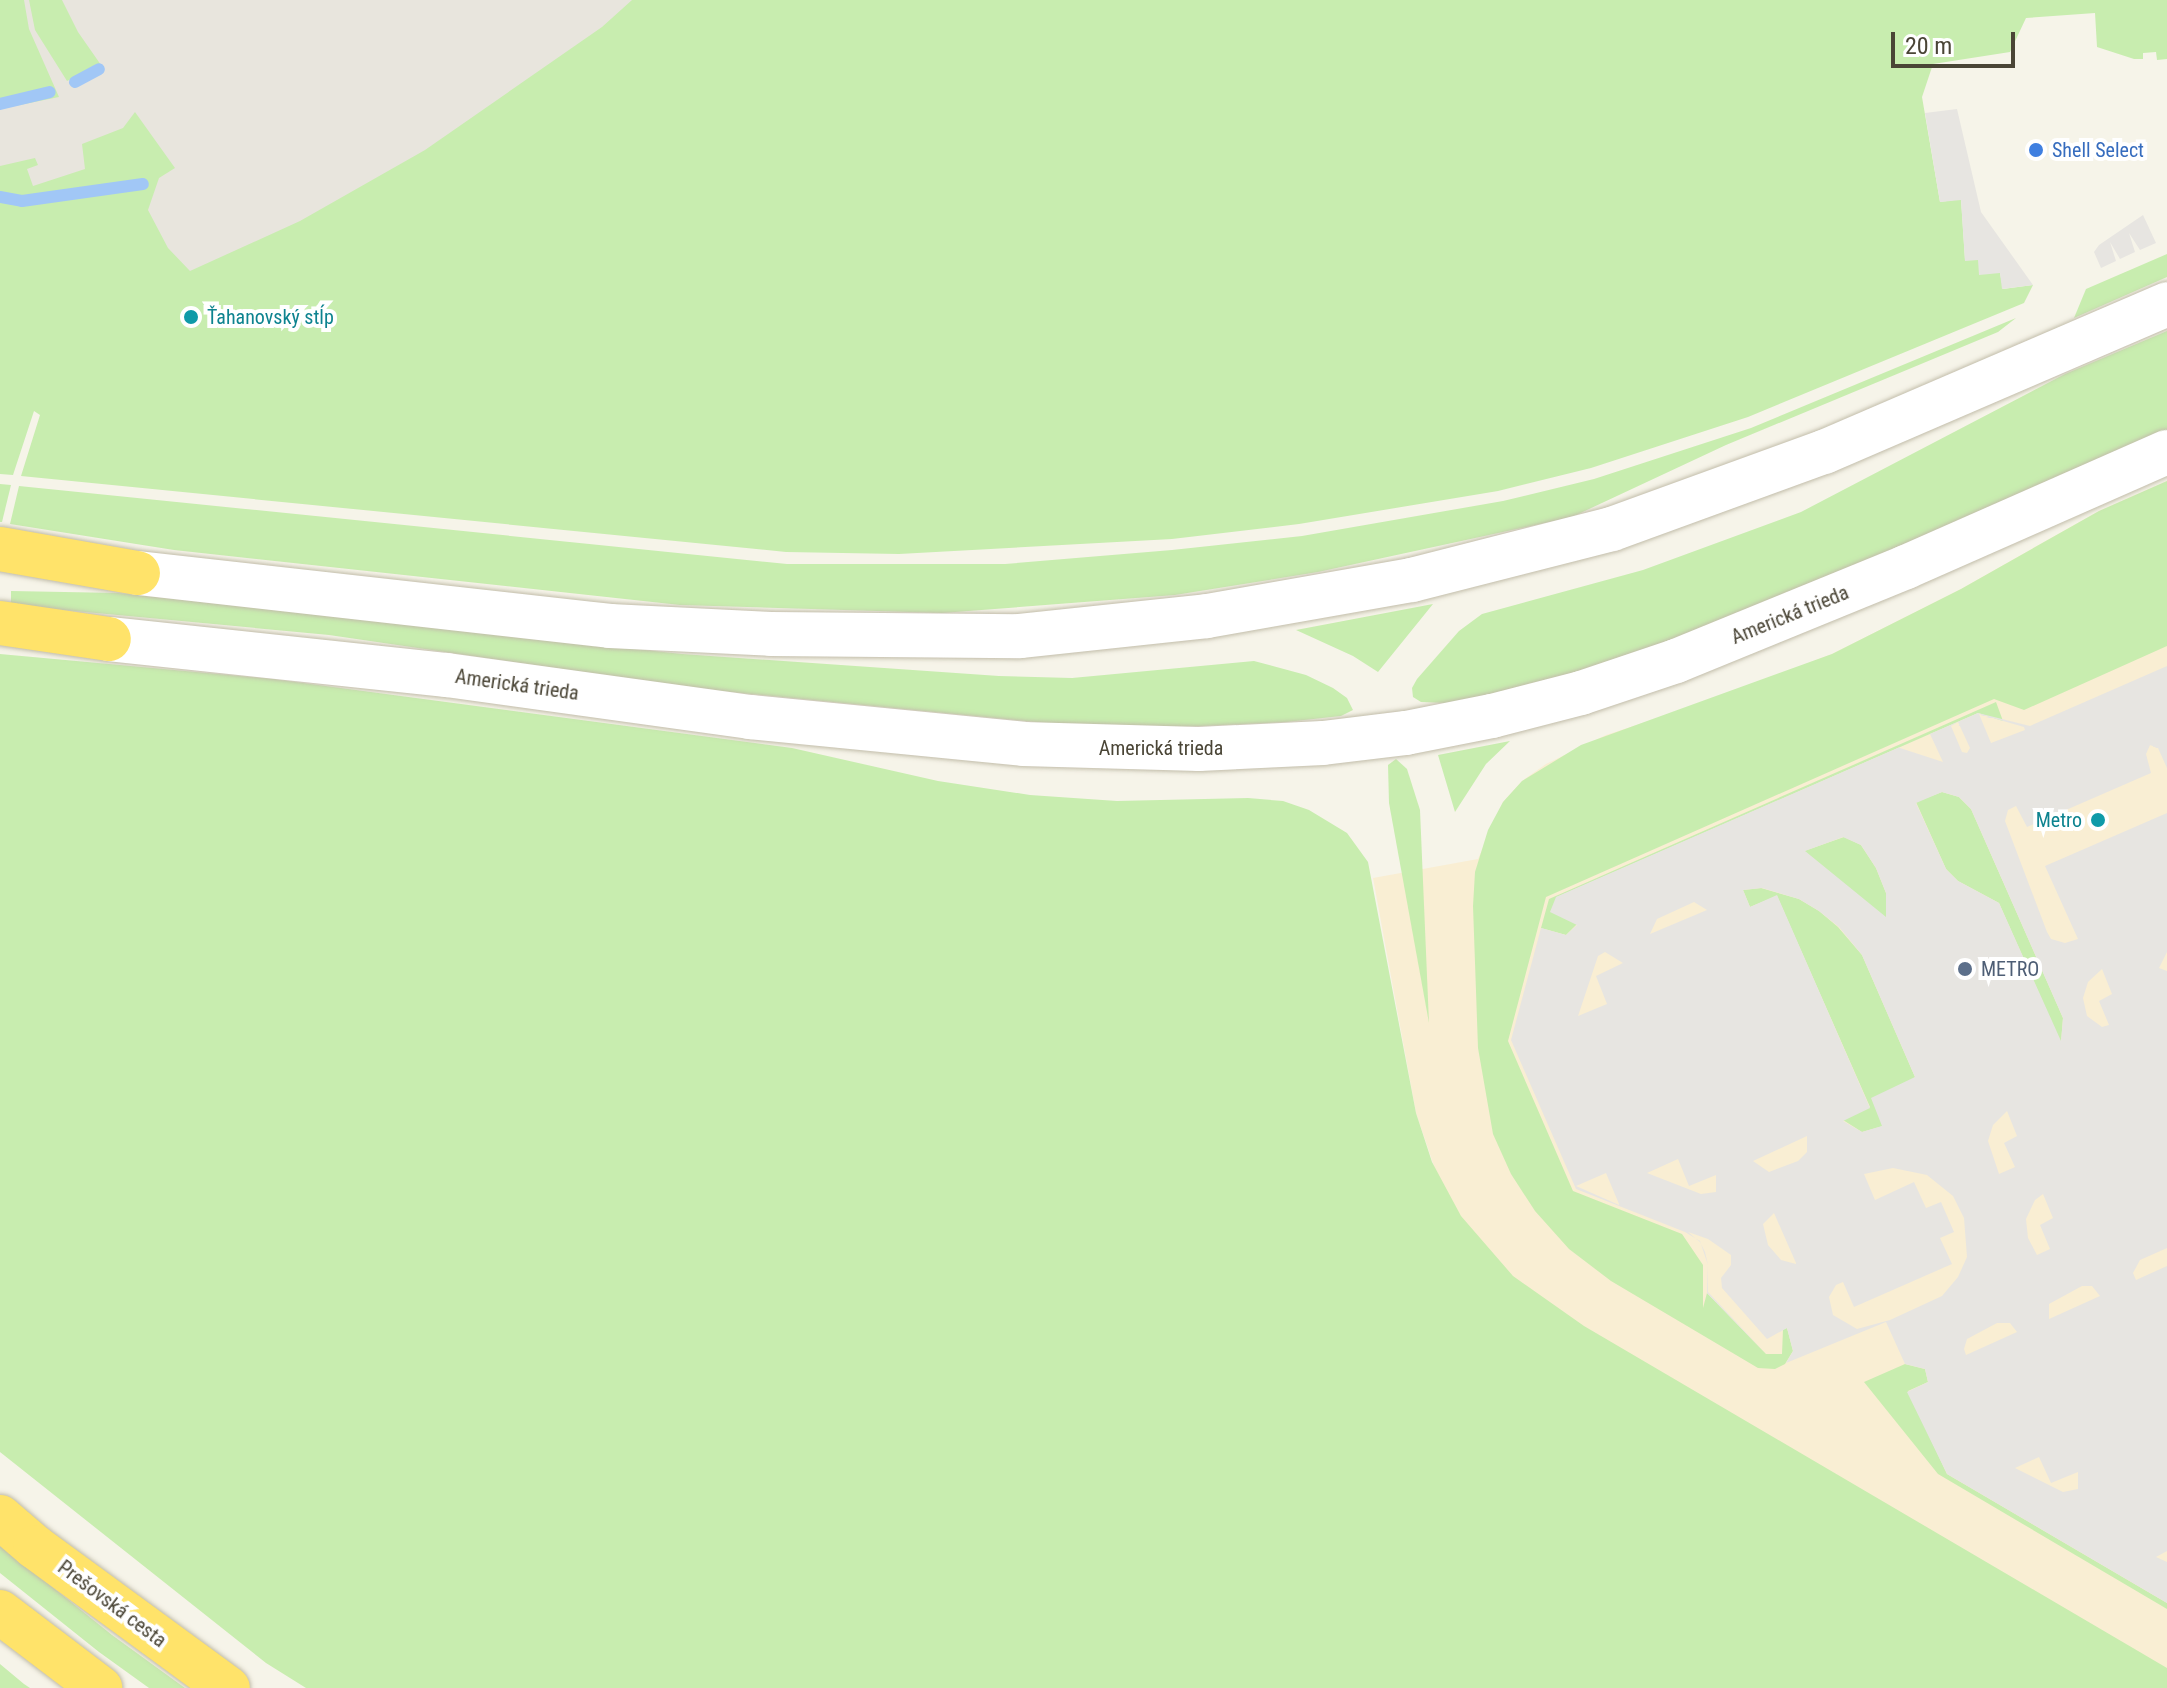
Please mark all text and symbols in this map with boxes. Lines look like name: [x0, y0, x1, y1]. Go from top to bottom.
scale bar: [1895, 16, 2019, 66]
text: 20 m: [1905, 32, 1952, 60]
place label: Shell Select: [2052, 138, 2144, 162]
marker: Shell Select: [2027, 141, 2045, 159]
place label: Ťahanovský stĺp: [207, 305, 334, 329]
marker: Ťahanovský stĺp: [182, 308, 200, 326]
street label: Americká trieda: [1728, 581, 1852, 649]
street label: Americká trieda: [454, 664, 580, 706]
street label: Americká trieda: [1099, 736, 1223, 760]
place label: Metro: [2036, 808, 2082, 832]
marker: Metro: [2089, 811, 2107, 829]
place label: METRO: [1981, 957, 2039, 981]
marker: METRO: [1956, 960, 1974, 978]
street label: Prešovská cesta: [53, 1555, 171, 1653]

